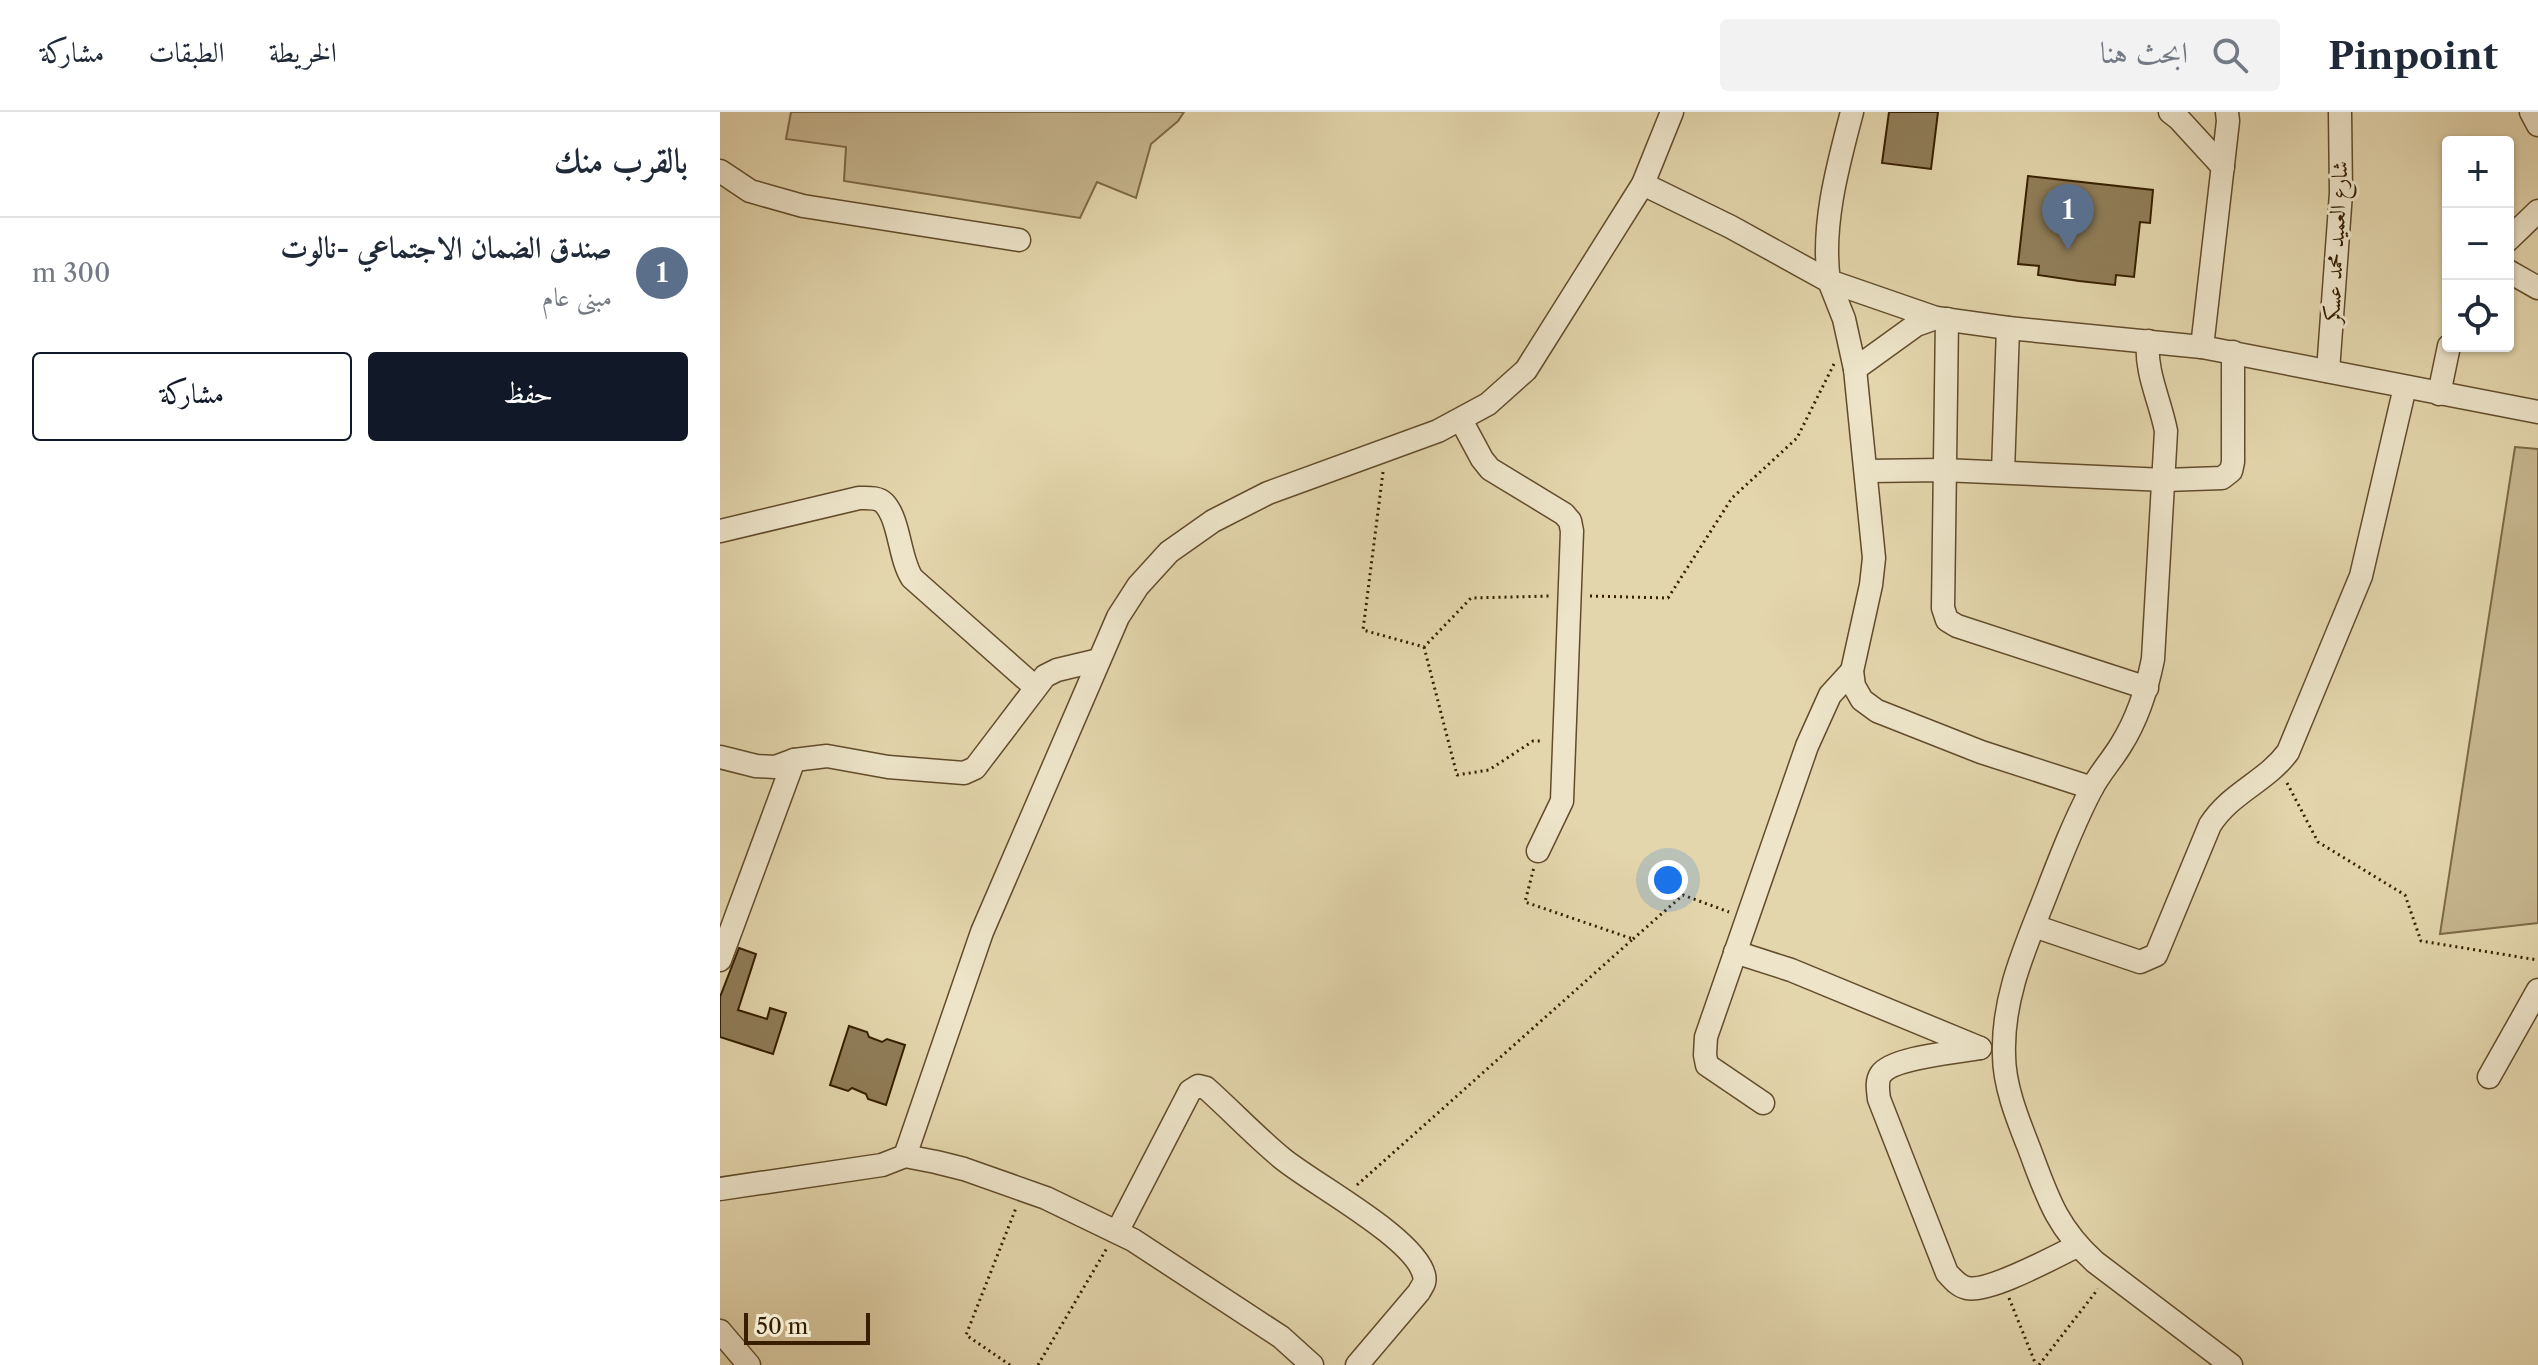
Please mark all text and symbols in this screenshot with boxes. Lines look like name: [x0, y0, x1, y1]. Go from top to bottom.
search box: [1720, 19, 2280, 91]
text: Pinpoint: [2328, 32, 2498, 79]
icon: search: [2208, 33, 2252, 77]
text: ابحث هنا: [2100, 34, 2188, 71]
text: مشاركة: [40, 35, 104, 69]
text: الطبقات: [148, 35, 225, 69]
text: الخريطة: [269, 35, 337, 69]
map controls: [2442, 136, 2514, 352]
button: +: [2442, 136, 2514, 208]
text: بالقرب منك: [554, 139, 688, 181]
street label: شارع العميد محمد عسكر: [2318, 160, 2359, 326]
pin: 1: [2042, 184, 2094, 250]
button: −: [2442, 208, 2514, 280]
text: صندق الضمان الاجتماعي -نالوت: [280, 229, 612, 266]
text: 300 m: [32, 257, 110, 289]
text: 1: [656, 257, 668, 289]
button: locate: [2442, 280, 2514, 352]
text: مبنى عام: [542, 281, 612, 313]
button: مشاركة: [32, 352, 352, 441]
button: حفظ: [368, 352, 688, 441]
your location: [1648, 860, 1688, 900]
scale bar: [744, 1309, 870, 1345]
text: 50 m: [756, 1313, 808, 1340]

